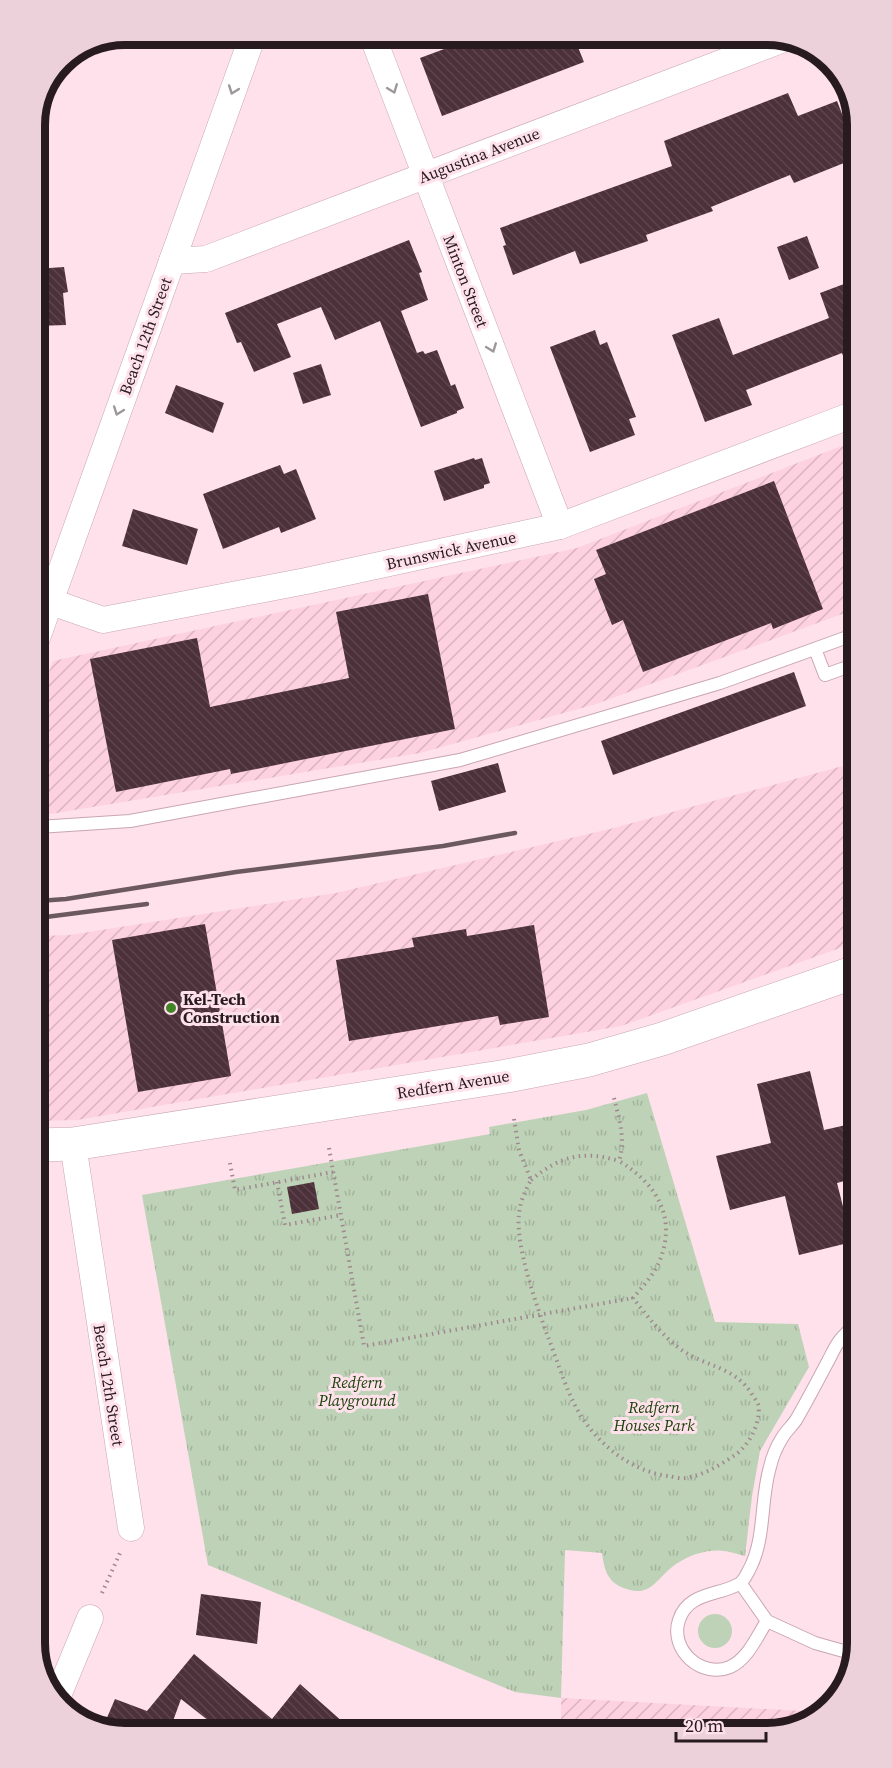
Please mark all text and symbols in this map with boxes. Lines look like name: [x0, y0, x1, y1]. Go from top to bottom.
one-way arrow: [386, 83, 398, 94]
one-way arrow: [228, 84, 241, 94]
street label: Augustina Avenue: [415, 122, 543, 188]
street label: Minton Street: [438, 232, 494, 331]
street label: Beach 12th Street: [114, 274, 177, 398]
one-way arrow: [484, 342, 497, 352]
one-way arrow: [112, 406, 125, 416]
street label: Brunswick Avenue: [384, 525, 518, 575]
place label: Kel-Tech Construction: [183, 988, 280, 1028]
marker: Kel-Tech Construction: [164, 1001, 178, 1015]
street label: Redfern Avenue: [395, 1064, 511, 1104]
street label: Beach 12th Street: [89, 1322, 130, 1448]
park label: Redfern Playground: [317, 1371, 396, 1411]
park label: Redfern Houses Park: [613, 1396, 695, 1436]
scale bar: [676, 1705, 766, 1743]
text: 20 m: [685, 1713, 723, 1738]

